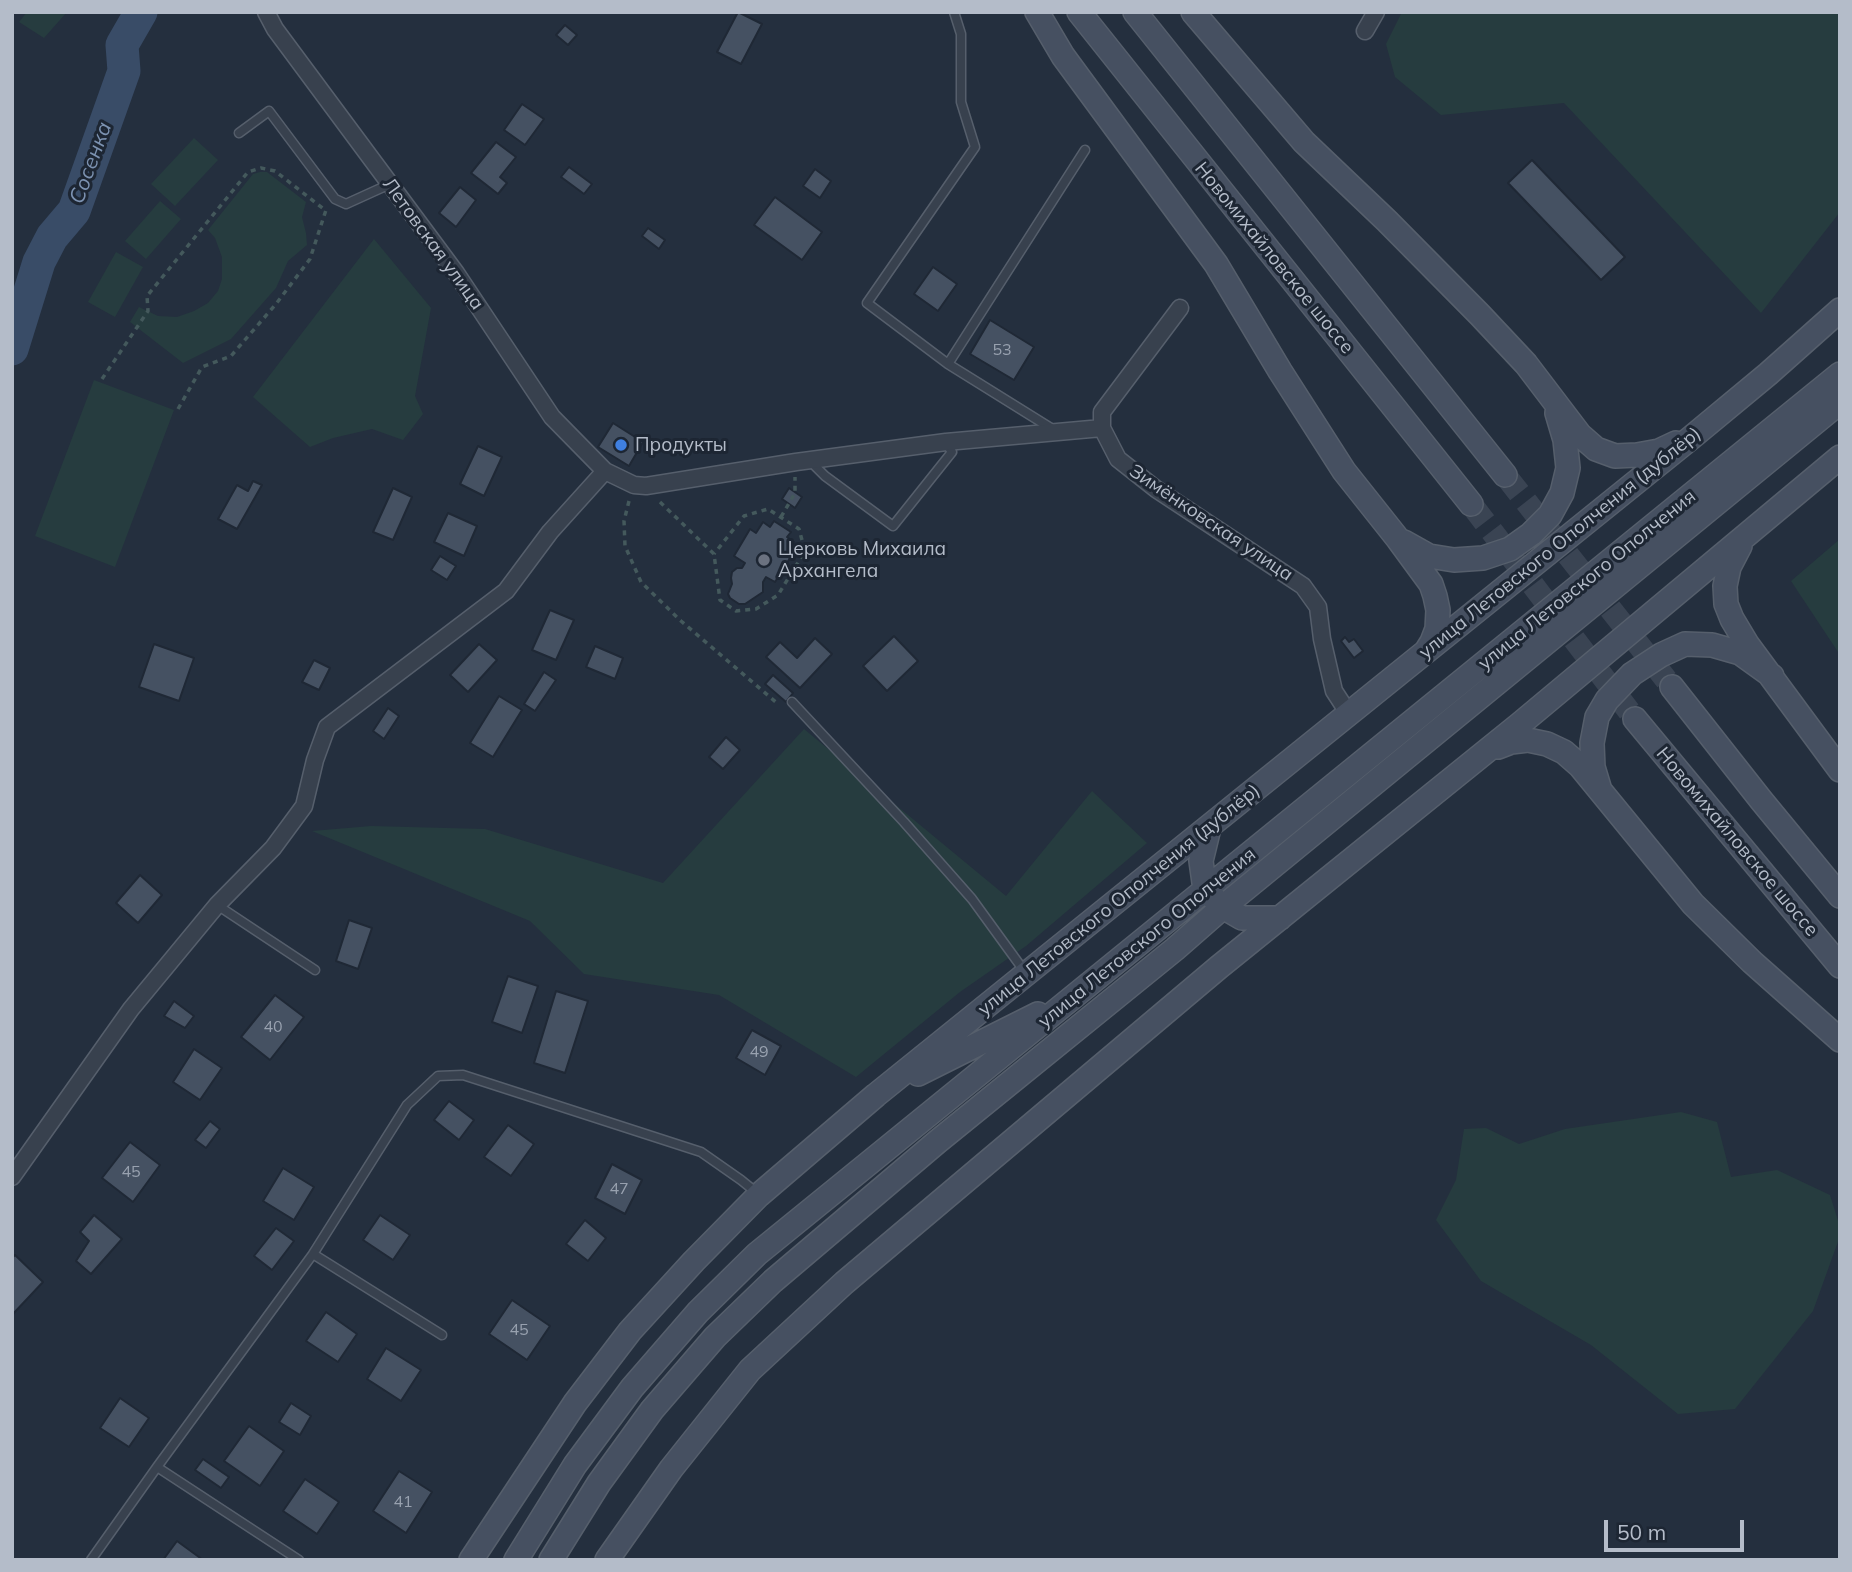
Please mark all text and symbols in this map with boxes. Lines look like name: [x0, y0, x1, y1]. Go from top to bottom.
water label: Сосенка: [65, 119, 117, 207]
street label: Новомихайловское шоссе: [1190, 158, 1358, 358]
street label: Летовская улица: [378, 174, 488, 314]
house number: 53: [992, 340, 1012, 360]
street label: улица Летовского Ополчения (дублёр): [1414, 422, 1706, 664]
place label: Продукты: [635, 434, 727, 456]
marker: Продукты: [613, 437, 629, 453]
street label: Зимёнковская улица: [1125, 460, 1297, 586]
street label: улица Летовского Ополчения: [1474, 485, 1700, 675]
place label: Церковь Михаила Архангела: [778, 538, 946, 582]
marker: Церковь Михаила Архангела: [756, 552, 772, 568]
street label: Новомихайловское шоссе: [1651, 743, 1823, 941]
street label: улица Летовского Ополчения (дублёр): [973, 779, 1265, 1021]
street label: улица Летовского Ополчения: [1034, 843, 1260, 1033]
house number: 40: [263, 1017, 283, 1037]
house number: 49: [749, 1042, 769, 1062]
house number: 45: [121, 1162, 141, 1182]
house number: 47: [609, 1179, 629, 1199]
house number: 45: [509, 1320, 529, 1340]
house number: 41: [393, 1492, 413, 1512]
scale bar: [1607, 1506, 1747, 1550]
text: 50 m: [1617, 1519, 1666, 1545]

